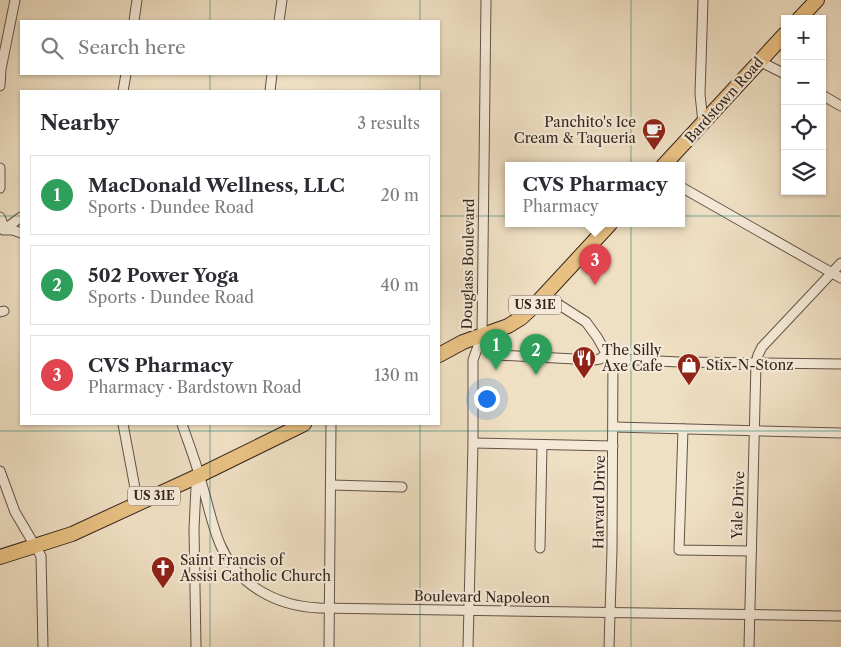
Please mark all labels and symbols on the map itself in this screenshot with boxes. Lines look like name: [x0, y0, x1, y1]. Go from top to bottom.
street label: Bardstown Road: [681, 53, 768, 147]
place label: Panchito's Ice Cream & Taqueria: [514, 113, 637, 147]
cafe icon: Panchito's Ice Cream & Taqueria: [641, 117, 667, 151]
street label: Douglass Boulevard: [458, 198, 478, 330]
pin: 3: [579, 244, 611, 285]
road number: US 31E: [509, 296, 561, 314]
pin: 1: [480, 329, 512, 370]
pin: 2: [520, 334, 552, 375]
place label: The Silly Axe Cafe: [601, 341, 663, 375]
restaurant icon: The Silly Axe Cafe: [571, 345, 597, 379]
shop icon: Stix-N-Stonz: [676, 352, 702, 386]
place label: Stix-N-Stonz: [706, 356, 794, 374]
your location: [474, 386, 500, 412]
street label: Harvard Drive: [589, 455, 609, 549]
street label: Yale Drive: [728, 471, 748, 540]
road number: US 31E: [128, 486, 180, 506]
place label: Saint Francis of Assisi Catholic Church: [179, 551, 331, 585]
church icon: Saint Francis of Assisi Catholic Church: [150, 555, 176, 589]
street label: Boulevard Napoleon: [414, 587, 551, 607]

